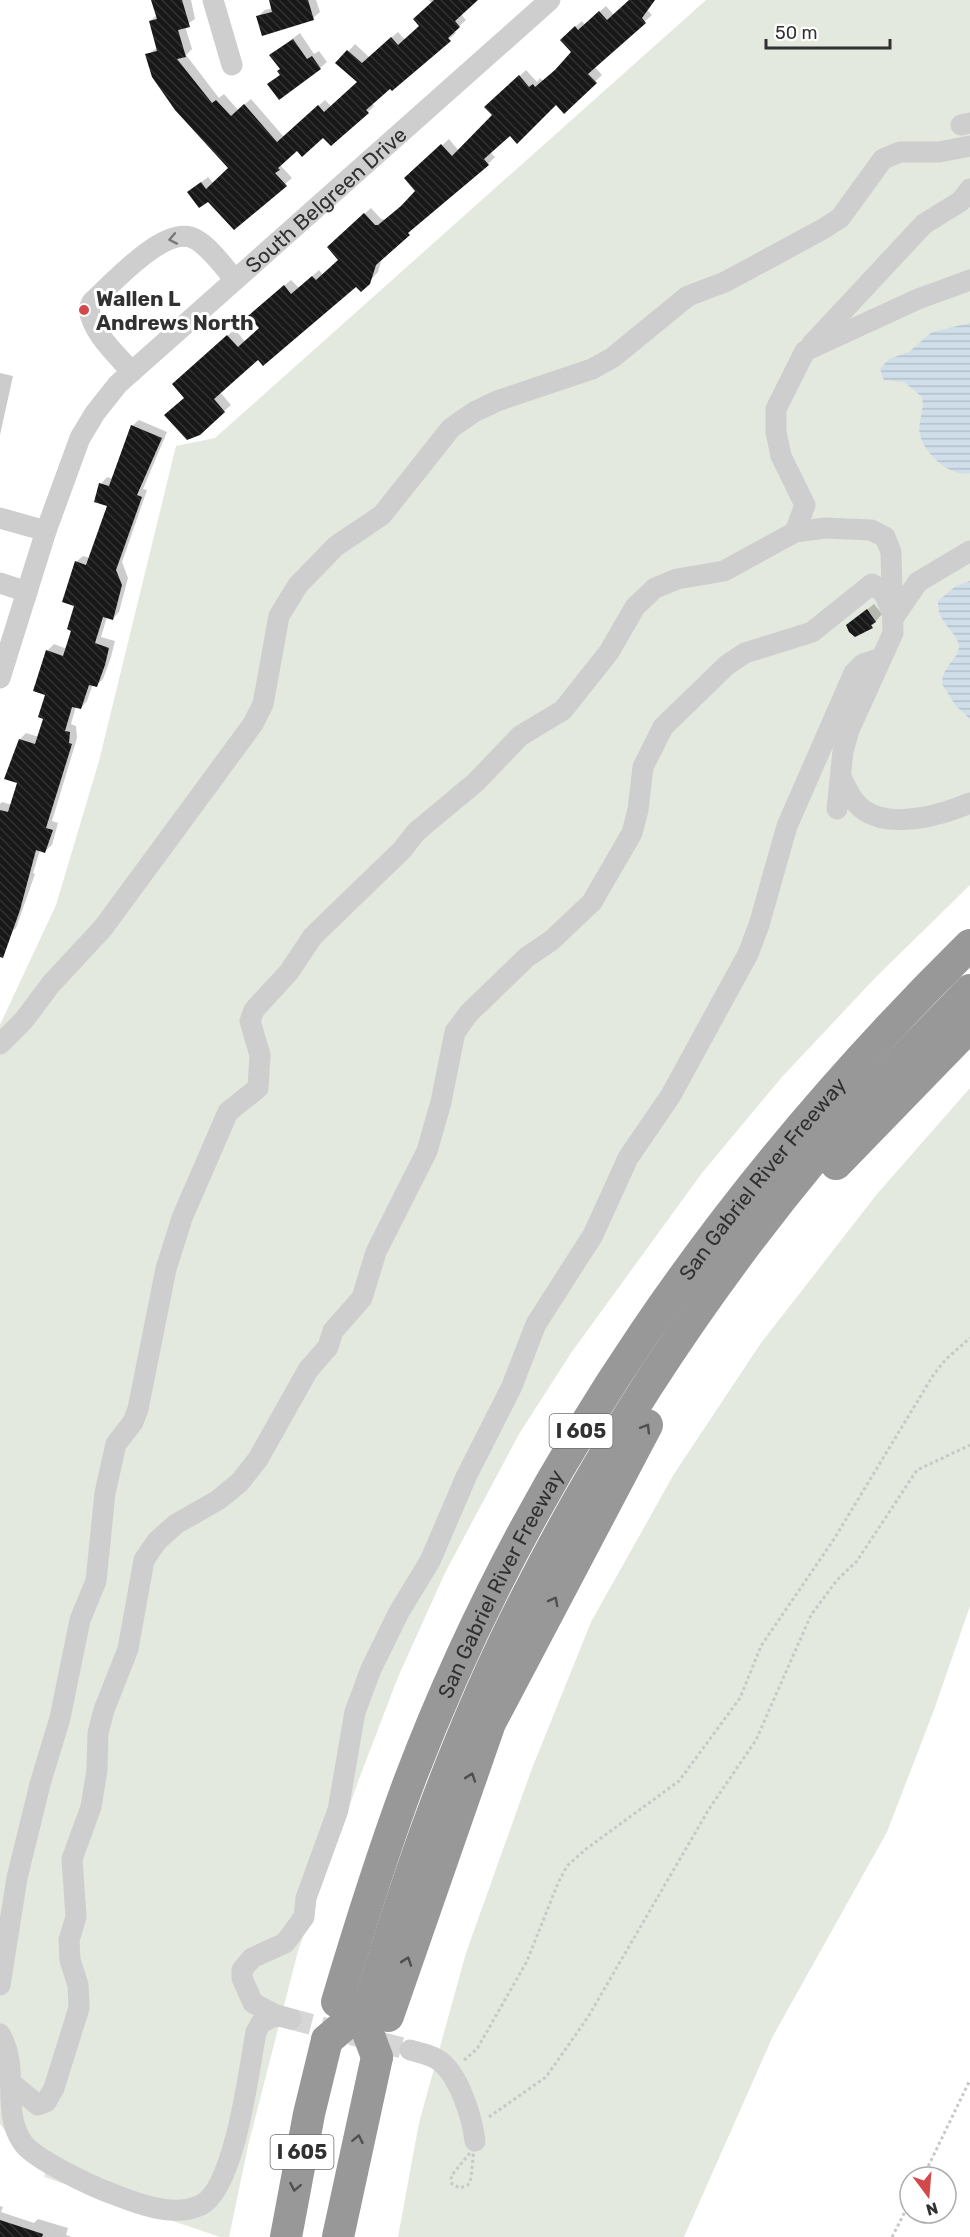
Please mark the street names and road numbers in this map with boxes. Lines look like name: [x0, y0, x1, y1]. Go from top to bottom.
street label: South Belgreen Drive: [240, 121, 411, 278]
street label: San Gabriel River Freeway: [673, 1072, 851, 1285]
road number: I 605: [550, 1414, 612, 1448]
street label: San Gabriel River Freeway: [432, 1464, 568, 1702]
road number: I 605: [270, 2135, 334, 2169]

